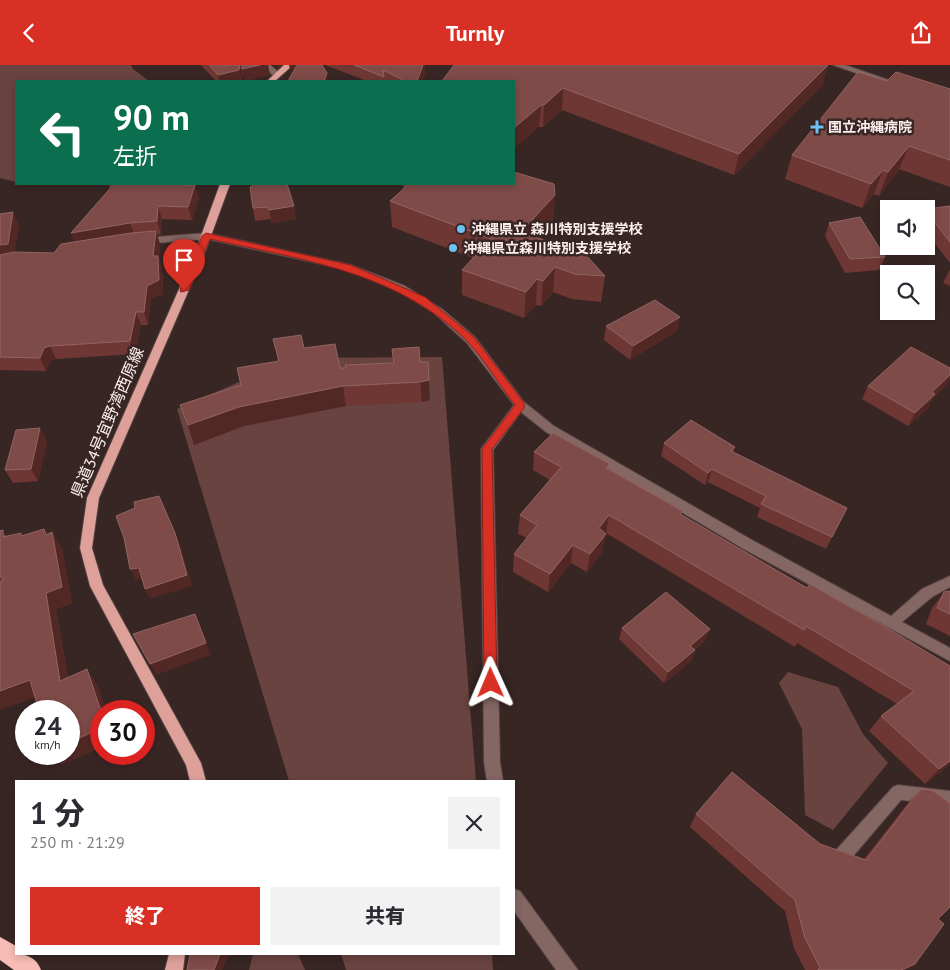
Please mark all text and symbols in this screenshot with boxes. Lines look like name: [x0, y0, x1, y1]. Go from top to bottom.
icon: back: [15, 19, 43, 47]
text: Turnly: [446, 19, 504, 47]
icon: share: [907, 19, 935, 47]
text: 90 m: [113, 94, 190, 140]
icon: left: [30, 100, 95, 165]
place label: 国立沖縄病院: [828, 118, 912, 136]
marker: 国立沖縄病院: [810, 120, 824, 134]
text: 左折: [113, 142, 157, 170]
map controls: [880, 200, 935, 320]
button: sound: [880, 200, 935, 255]
place label: 沖縄県立 森川特別支援学校: [471, 220, 643, 238]
marker: 沖縄県立 森川特別支援学校: [455, 223, 467, 235]
pin: [163, 239, 205, 290]
place label: 沖縄県立森川特別支援学校: [463, 239, 631, 257]
marker: 沖縄県立森川特別支援学校: [447, 242, 459, 254]
icon: arrive: [170, 246, 198, 274]
button: search: [880, 265, 935, 320]
street label: 県道34号宜野湾西原線: [66, 344, 148, 500]
position arrow: [464, 656, 516, 708]
speed limit sign: 30: [90, 700, 155, 765]
text: 24: [33, 710, 62, 742]
text: km/h: [34, 737, 61, 752]
text: 1 分: [30, 793, 85, 832]
button: close: [448, 797, 500, 849]
text: 250 m · 21:29: [30, 832, 125, 852]
button: 終了: [30, 887, 260, 945]
button: 共有: [270, 887, 500, 945]

